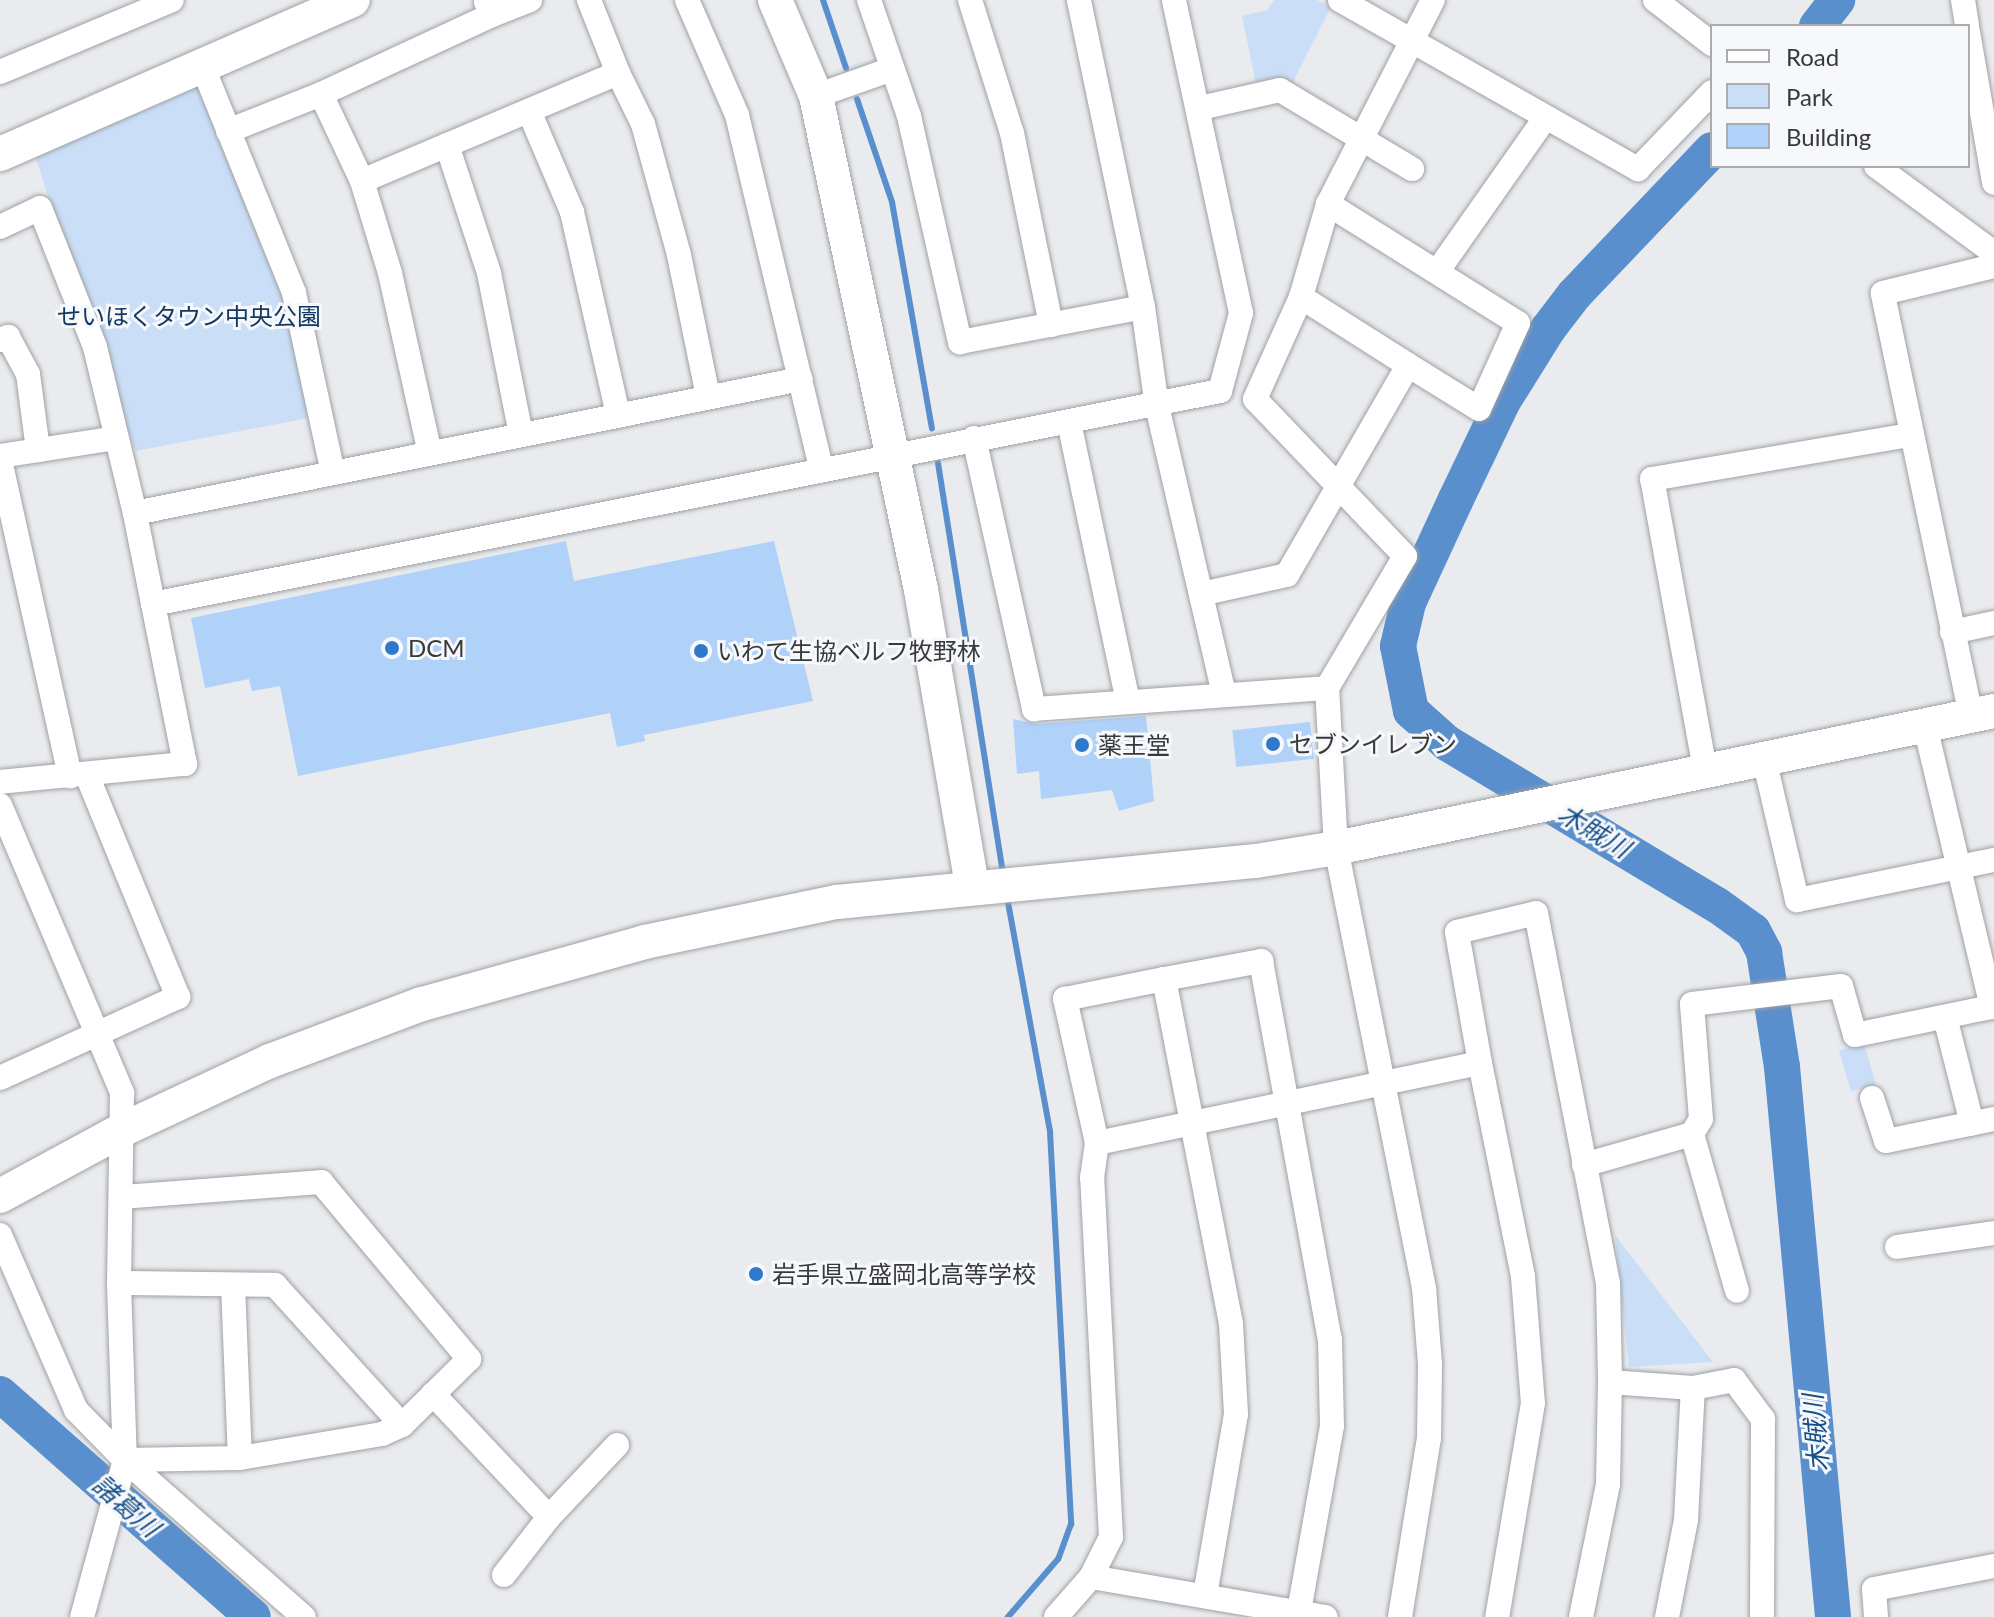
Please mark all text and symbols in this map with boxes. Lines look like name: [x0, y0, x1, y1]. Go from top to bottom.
legend: [1710, 24, 1970, 168]
text: Road: [1786, 42, 1839, 71]
text: Park: [1786, 82, 1833, 111]
text: Building: [1786, 122, 1871, 151]
park label: せいほくタウン中央公園: [57, 302, 321, 330]
place label: DCM: [408, 634, 465, 662]
place label: いわて生協ベルフ牧野林: [717, 637, 981, 665]
marker: DCM: [383, 639, 401, 657]
marker: いわて生協ベルフ牧野林: [692, 642, 710, 660]
place label: セブンイレブン: [1289, 730, 1457, 758]
place label: 薬王堂: [1098, 731, 1170, 759]
marker: セブンイレブン: [1264, 735, 1282, 753]
marker: 薬王堂: [1073, 736, 1091, 754]
water label: 木賊川: [1553, 798, 1635, 864]
place label: 岩手県立盛岡北高等学校: [772, 1260, 1036, 1288]
marker: 岩手県立盛岡北高等学校: [747, 1265, 765, 1283]
water label: 木賊川: [1797, 1393, 1835, 1473]
water label: 諸葛川: [86, 1469, 166, 1543]

